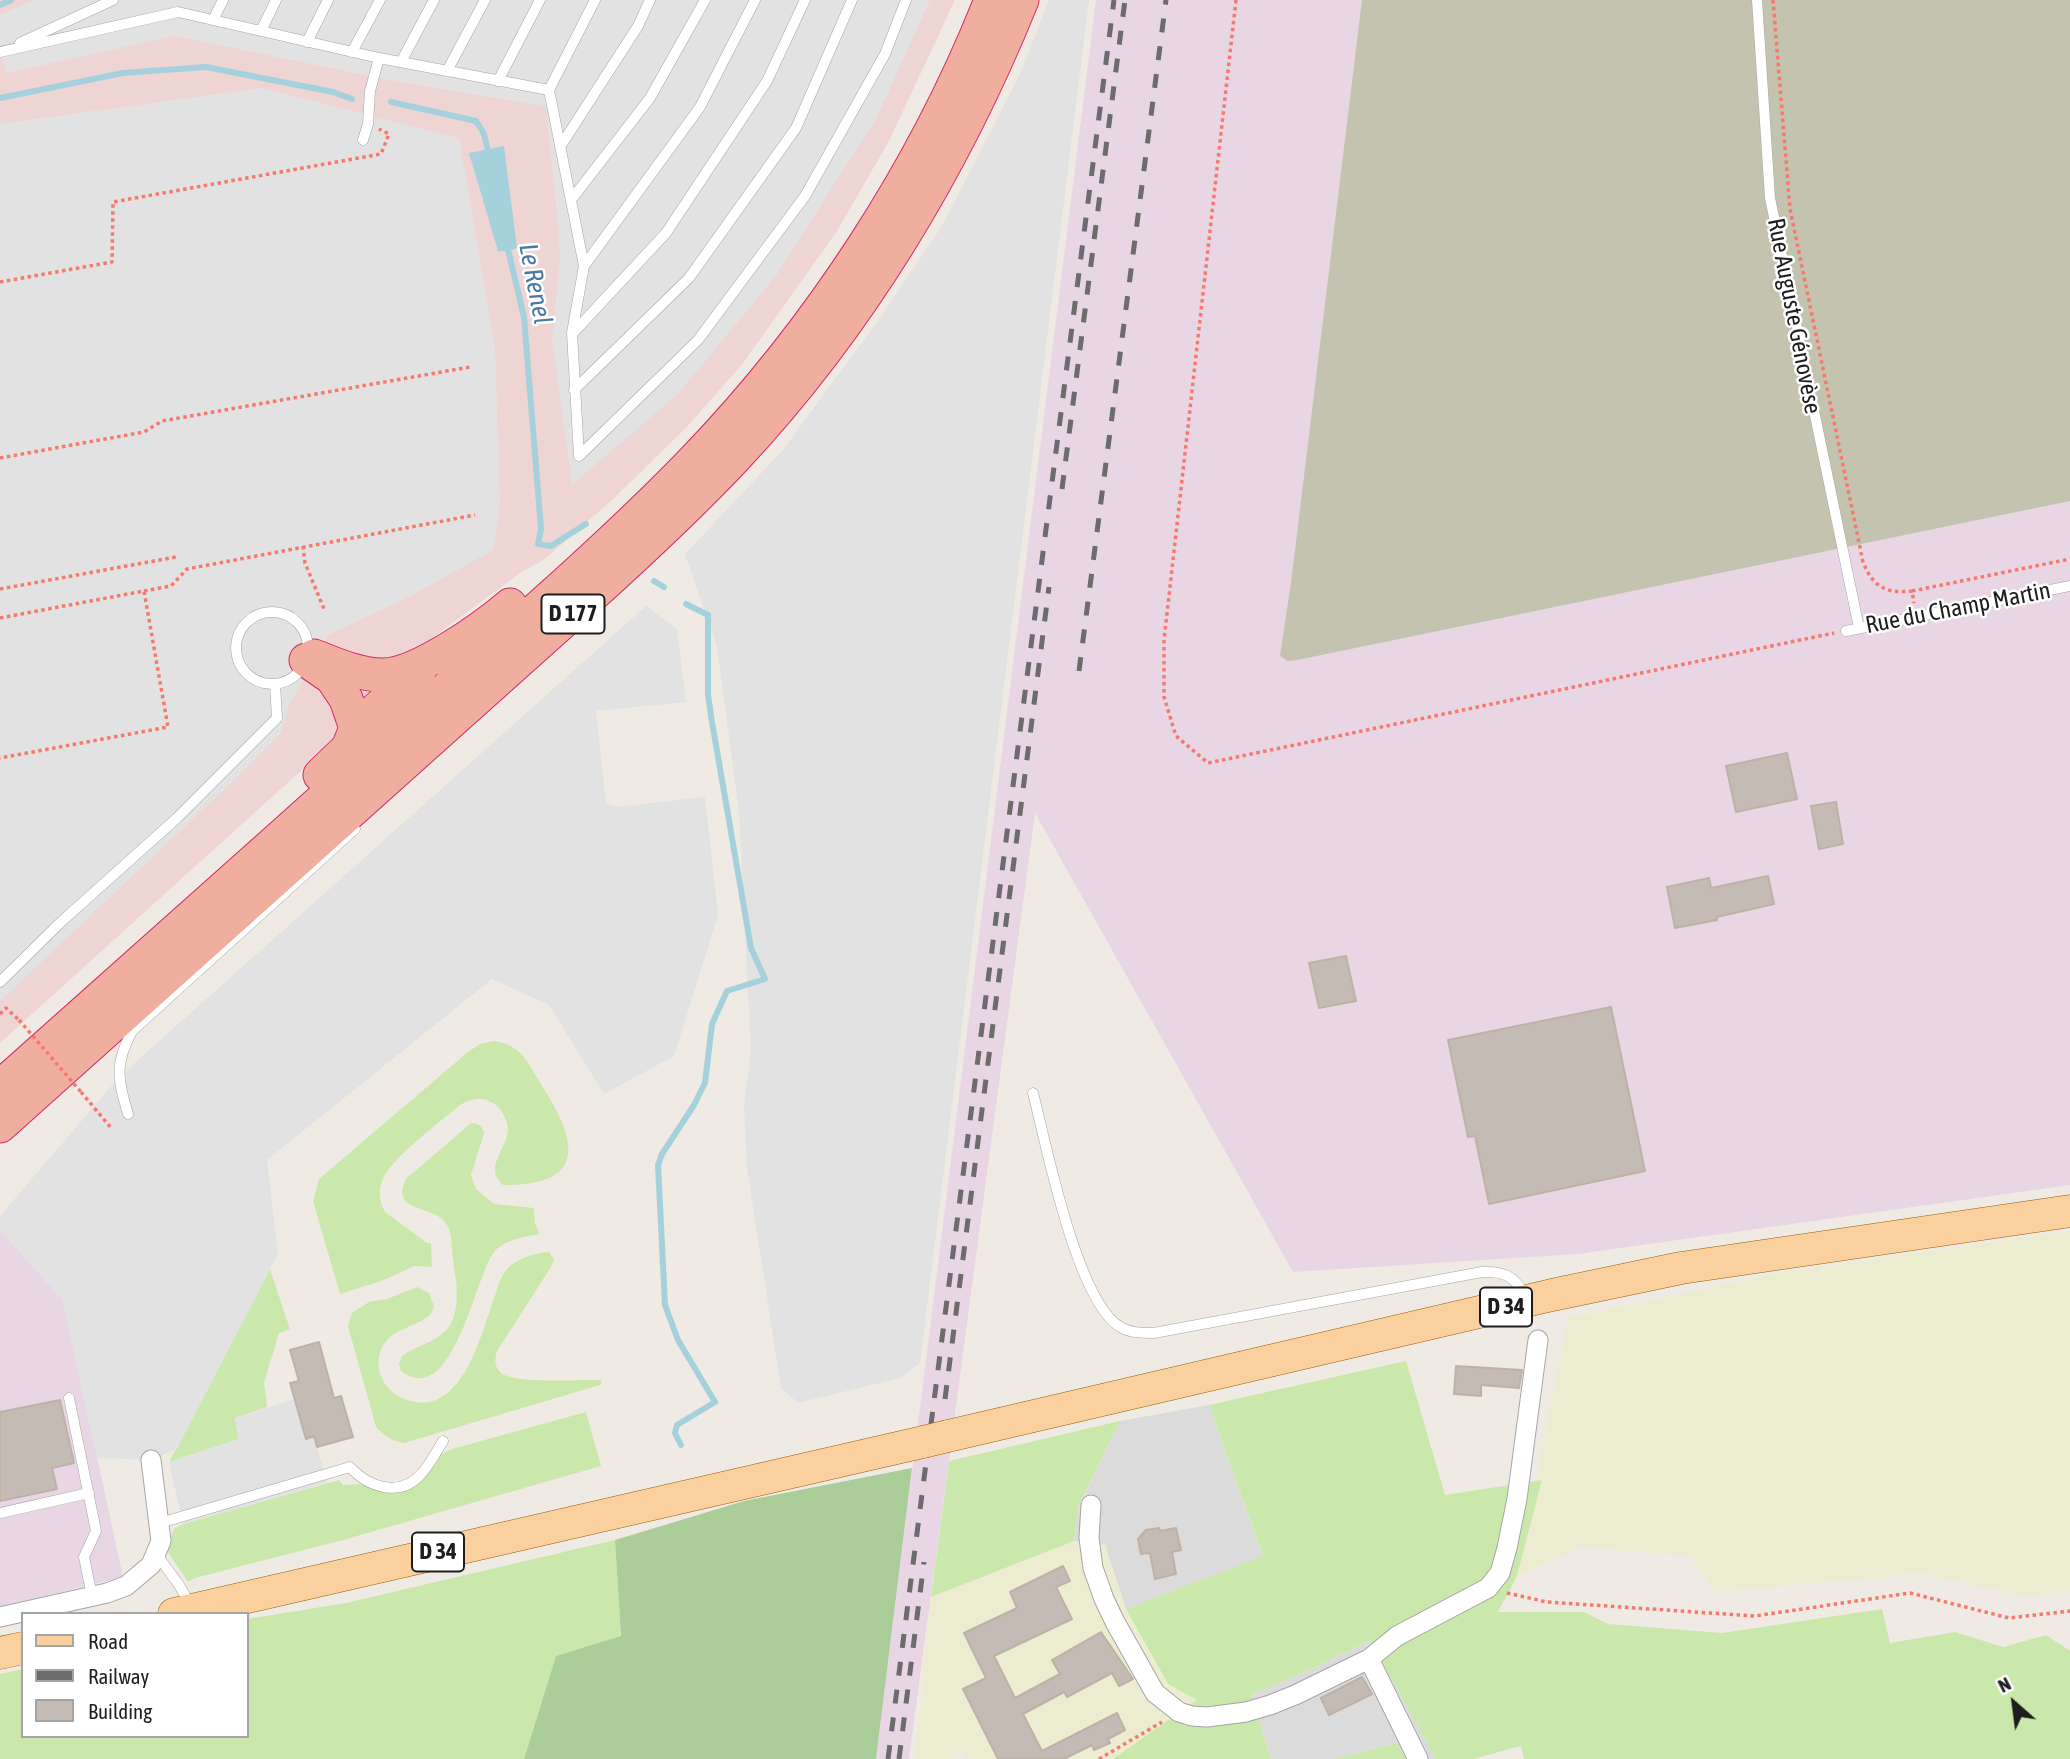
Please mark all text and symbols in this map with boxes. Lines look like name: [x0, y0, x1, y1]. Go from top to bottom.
street label: Rue Auguste Génovèse: [1761, 216, 1827, 416]
water label: Le Renel: [512, 241, 558, 327]
street label: Rue du Champ Martin: [1863, 576, 2053, 640]
road number: D 177: [542, 594, 604, 634]
road number: D 34: [1480, 1288, 1532, 1326]
road number: D 34: [412, 1532, 464, 1572]
legend: [21, 1612, 248, 1738]
text: Road: [88, 1629, 128, 1653]
text: Railway: [88, 1664, 149, 1688]
north arrow: [1979, 1668, 2049, 1738]
text: N: [1994, 1672, 2014, 1697]
text: Building: [88, 1699, 152, 1723]

